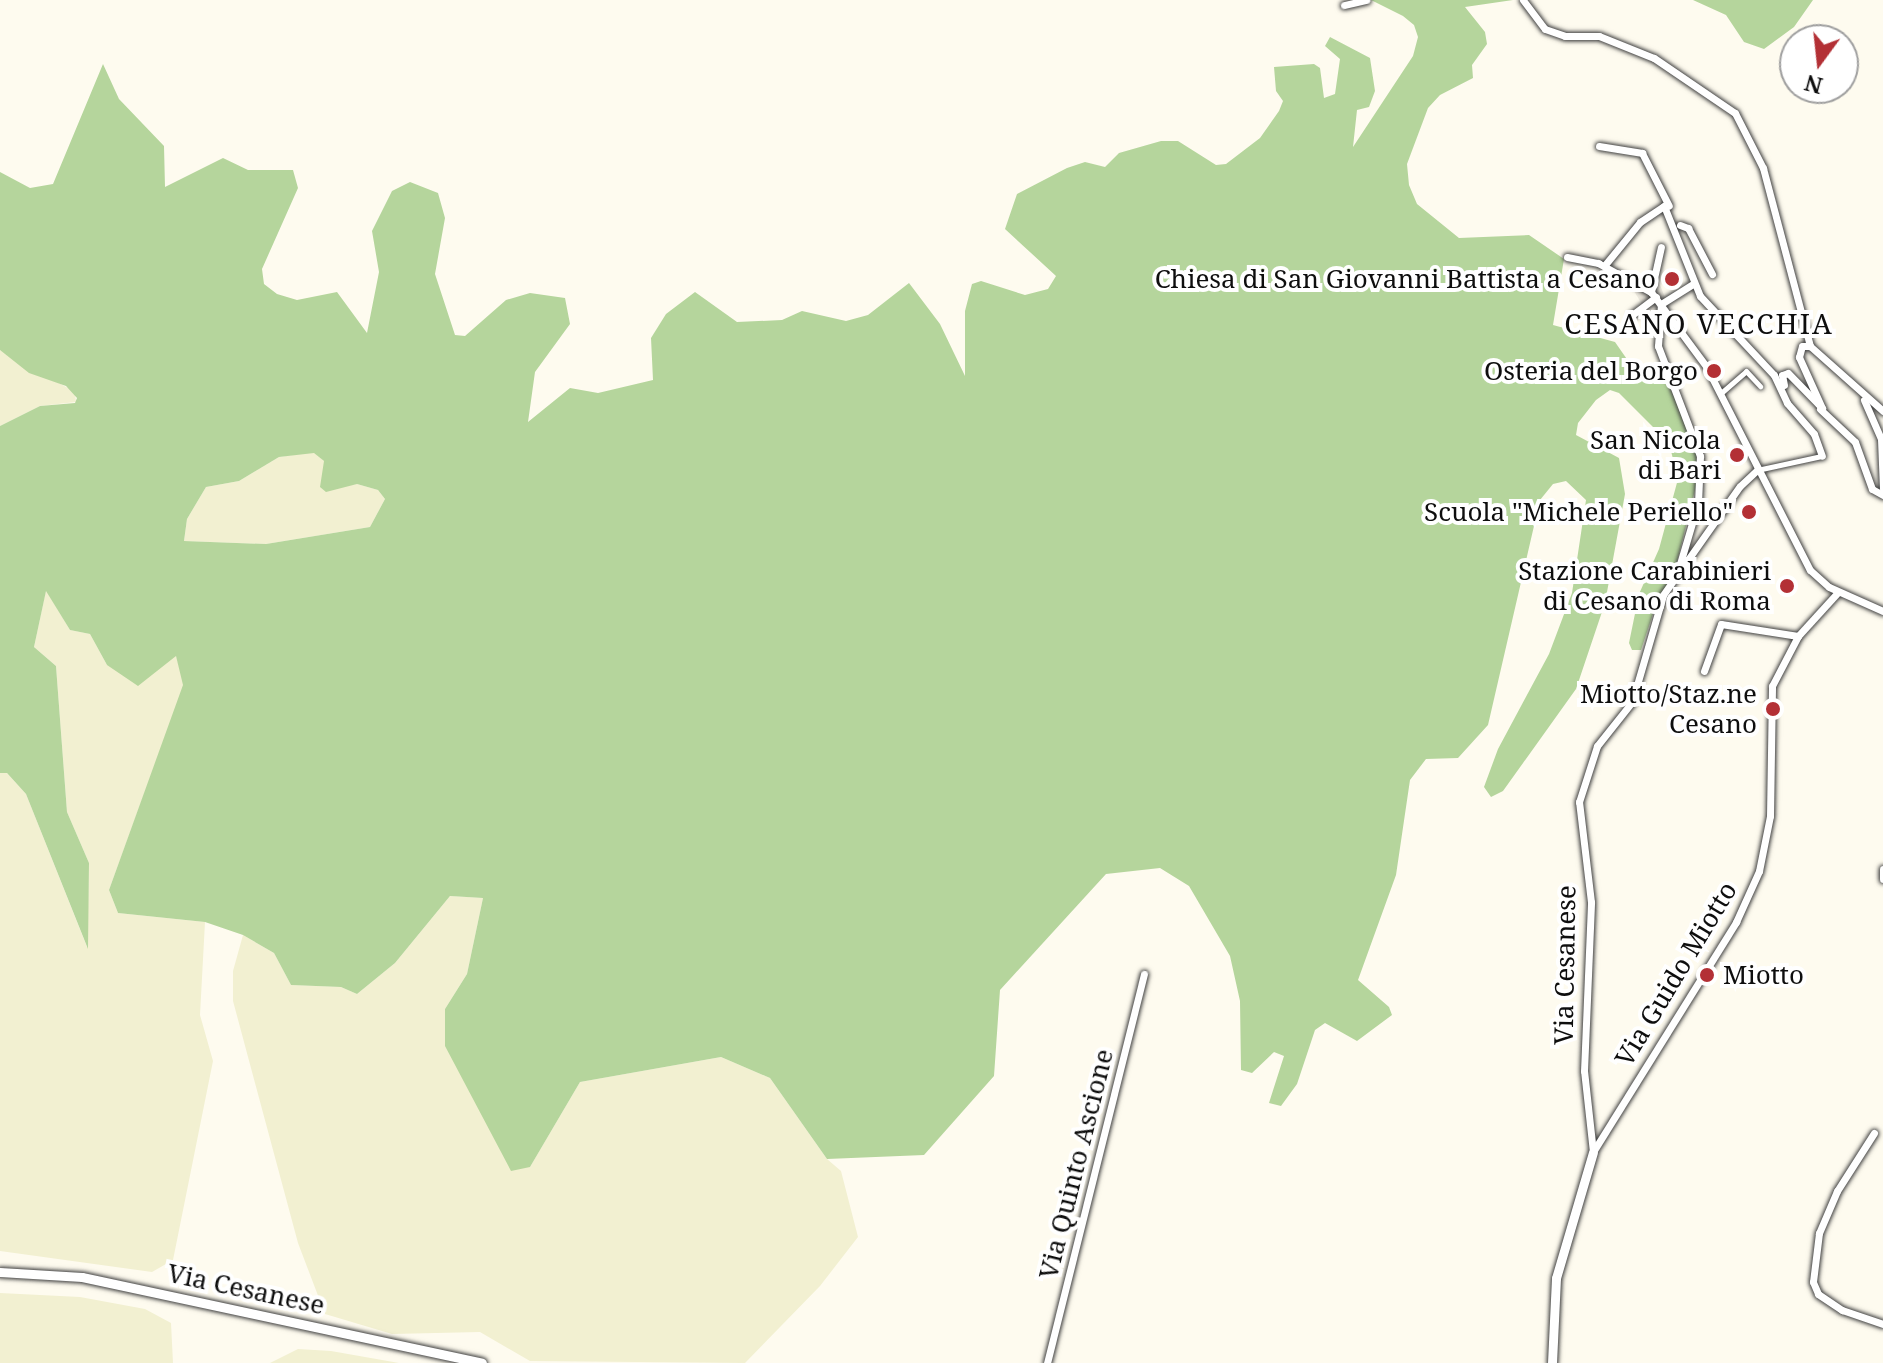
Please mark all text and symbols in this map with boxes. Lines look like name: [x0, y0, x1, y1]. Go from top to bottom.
north arrow: [1779, 24, 1859, 104]
text: N: [1801, 69, 1826, 102]
place label: Chiesa di San Giovanni Battista a Cesano: [1155, 263, 1656, 295]
marker: Chiesa di San Giovanni Battista a Cesano: [1663, 270, 1681, 288]
district label: CESANO VECCHIA: [1564, 306, 1834, 340]
place label: Osteria del Borgo: [1484, 355, 1698, 387]
marker: Osteria del Borgo: [1705, 362, 1723, 380]
place label: San Nicola di Bari: [1590, 424, 1721, 486]
marker: San Nicola di Bari: [1728, 446, 1746, 464]
place label: Scuola "Michele Periello": [1424, 496, 1733, 528]
marker: Scuola "Michele Periello": [1740, 503, 1758, 521]
place label: Stazione Carabinieri di Cesano di Roma: [1518, 555, 1771, 616]
marker: Stazione Carabinieri di Cesano di Roma: [1778, 577, 1796, 595]
place label: Miotto/Staz.ne Cesano: [1580, 678, 1757, 740]
marker: Miotto/Staz.ne Cesano: [1764, 700, 1782, 718]
street label: Via Guido Miotto: [1609, 876, 1743, 1072]
street label: Via Cesanese: [1548, 885, 1582, 1045]
place label: Miotto: [1723, 959, 1804, 991]
marker: Miotto: [1698, 966, 1716, 984]
street label: Via Quinto Ascione: [1032, 1046, 1120, 1282]
street label: Via Cesanese: [165, 1257, 327, 1321]

